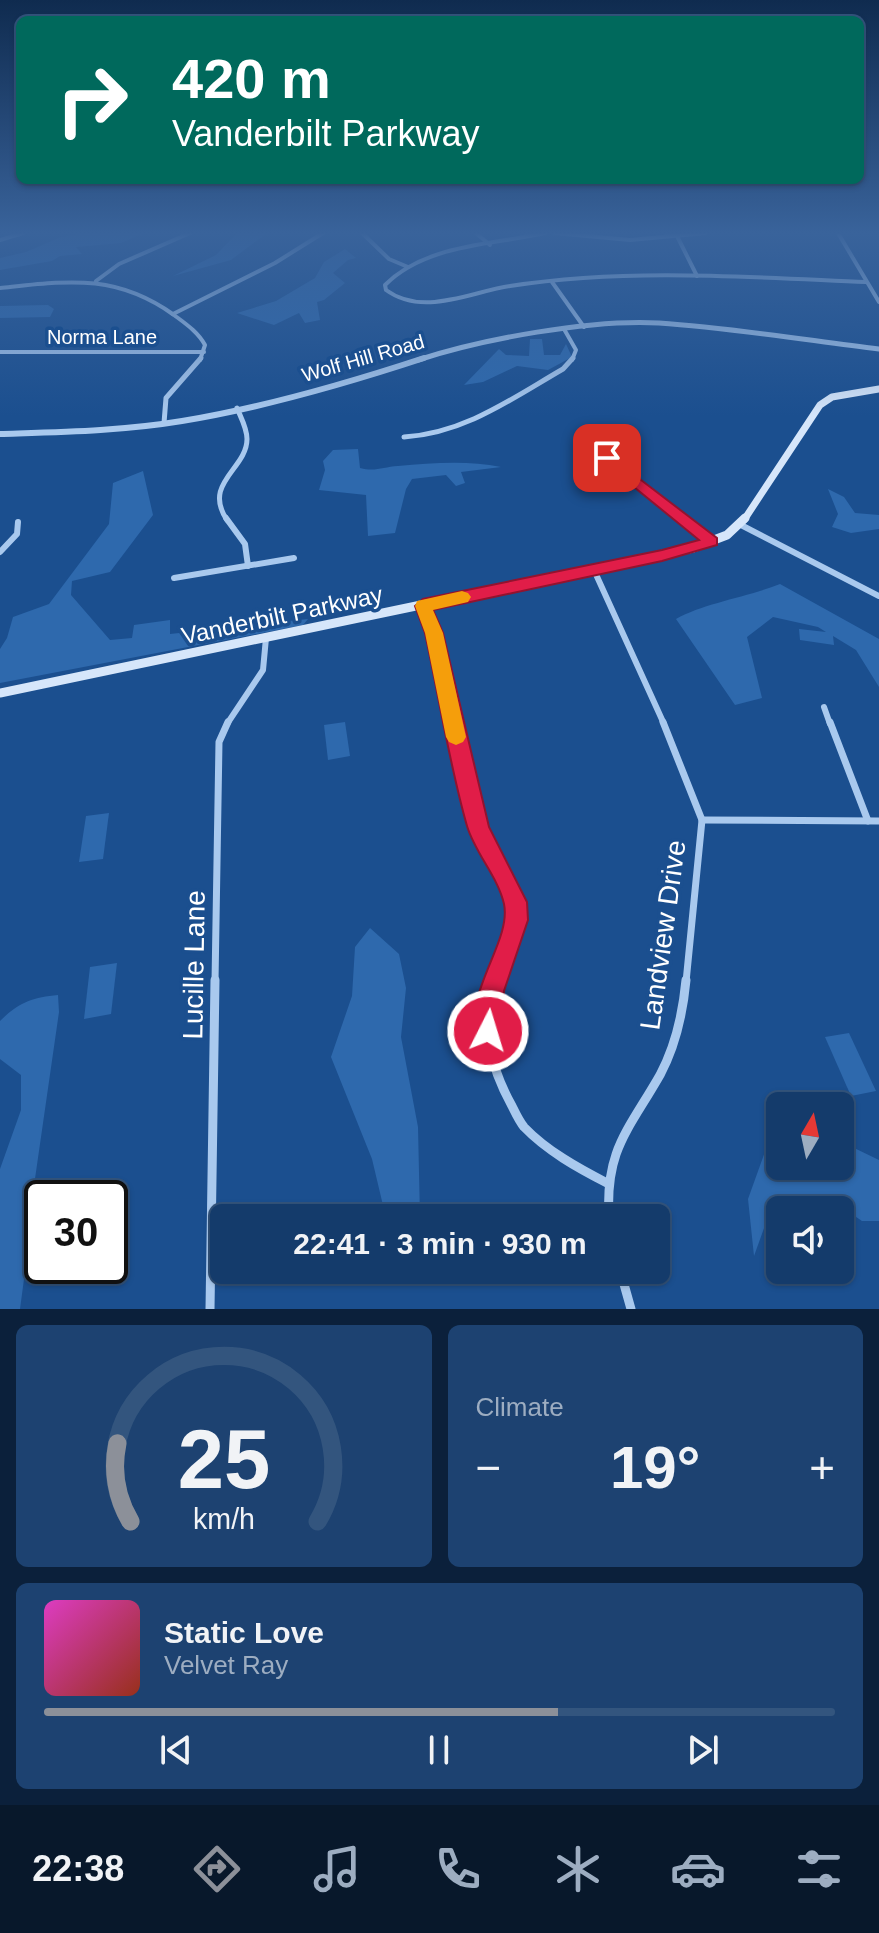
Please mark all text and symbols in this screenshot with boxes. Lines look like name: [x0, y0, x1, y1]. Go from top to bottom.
text: 420 m: [172, 47, 331, 110]
icon: right: [40, 48, 144, 152]
text: Vanderbilt Parkway: [172, 113, 479, 154]
street label: Norma Lane: [47, 326, 157, 348]
street label: Wolf Hill Road: [299, 330, 427, 386]
pin: [573, 424, 641, 492]
icon: arrive: [585, 436, 629, 480]
street label: Vanderbilt Parkway: [179, 580, 385, 650]
street label: Landview Drive: [634, 838, 692, 1032]
street label: Lucille Lane: [177, 890, 211, 1040]
position arrow: [446, 989, 530, 1073]
north arrow: [766, 1092, 854, 1180]
map controls: [766, 1092, 854, 1284]
speed limit sign: 30: [24, 1180, 128, 1284]
button: sound: [766, 1196, 854, 1284]
text: 22:41 · 3 min · 930 m: [293, 1227, 587, 1260]
text: Climate: [476, 1392, 564, 1422]
text: 25: [177, 1413, 270, 1506]
text: 19°: [610, 1434, 701, 1501]
text: −: [476, 1443, 501, 1492]
text: +: [809, 1443, 835, 1492]
text: km/h: [193, 1503, 255, 1535]
text: Static Love: [164, 1616, 324, 1649]
text: Velvet Ray: [164, 1650, 288, 1680]
icon: previous: [154, 1728, 198, 1772]
icon: pause: [417, 1728, 461, 1772]
icon: next: [681, 1728, 725, 1772]
icon: directions: [189, 1841, 245, 1897]
icon: music: [309, 1841, 365, 1897]
icon: phone: [430, 1841, 486, 1897]
icon: climate: [550, 1841, 606, 1897]
icon: car: [670, 1841, 726, 1897]
icon: filters: [791, 1841, 847, 1897]
text: 22:38: [32, 1848, 124, 1889]

